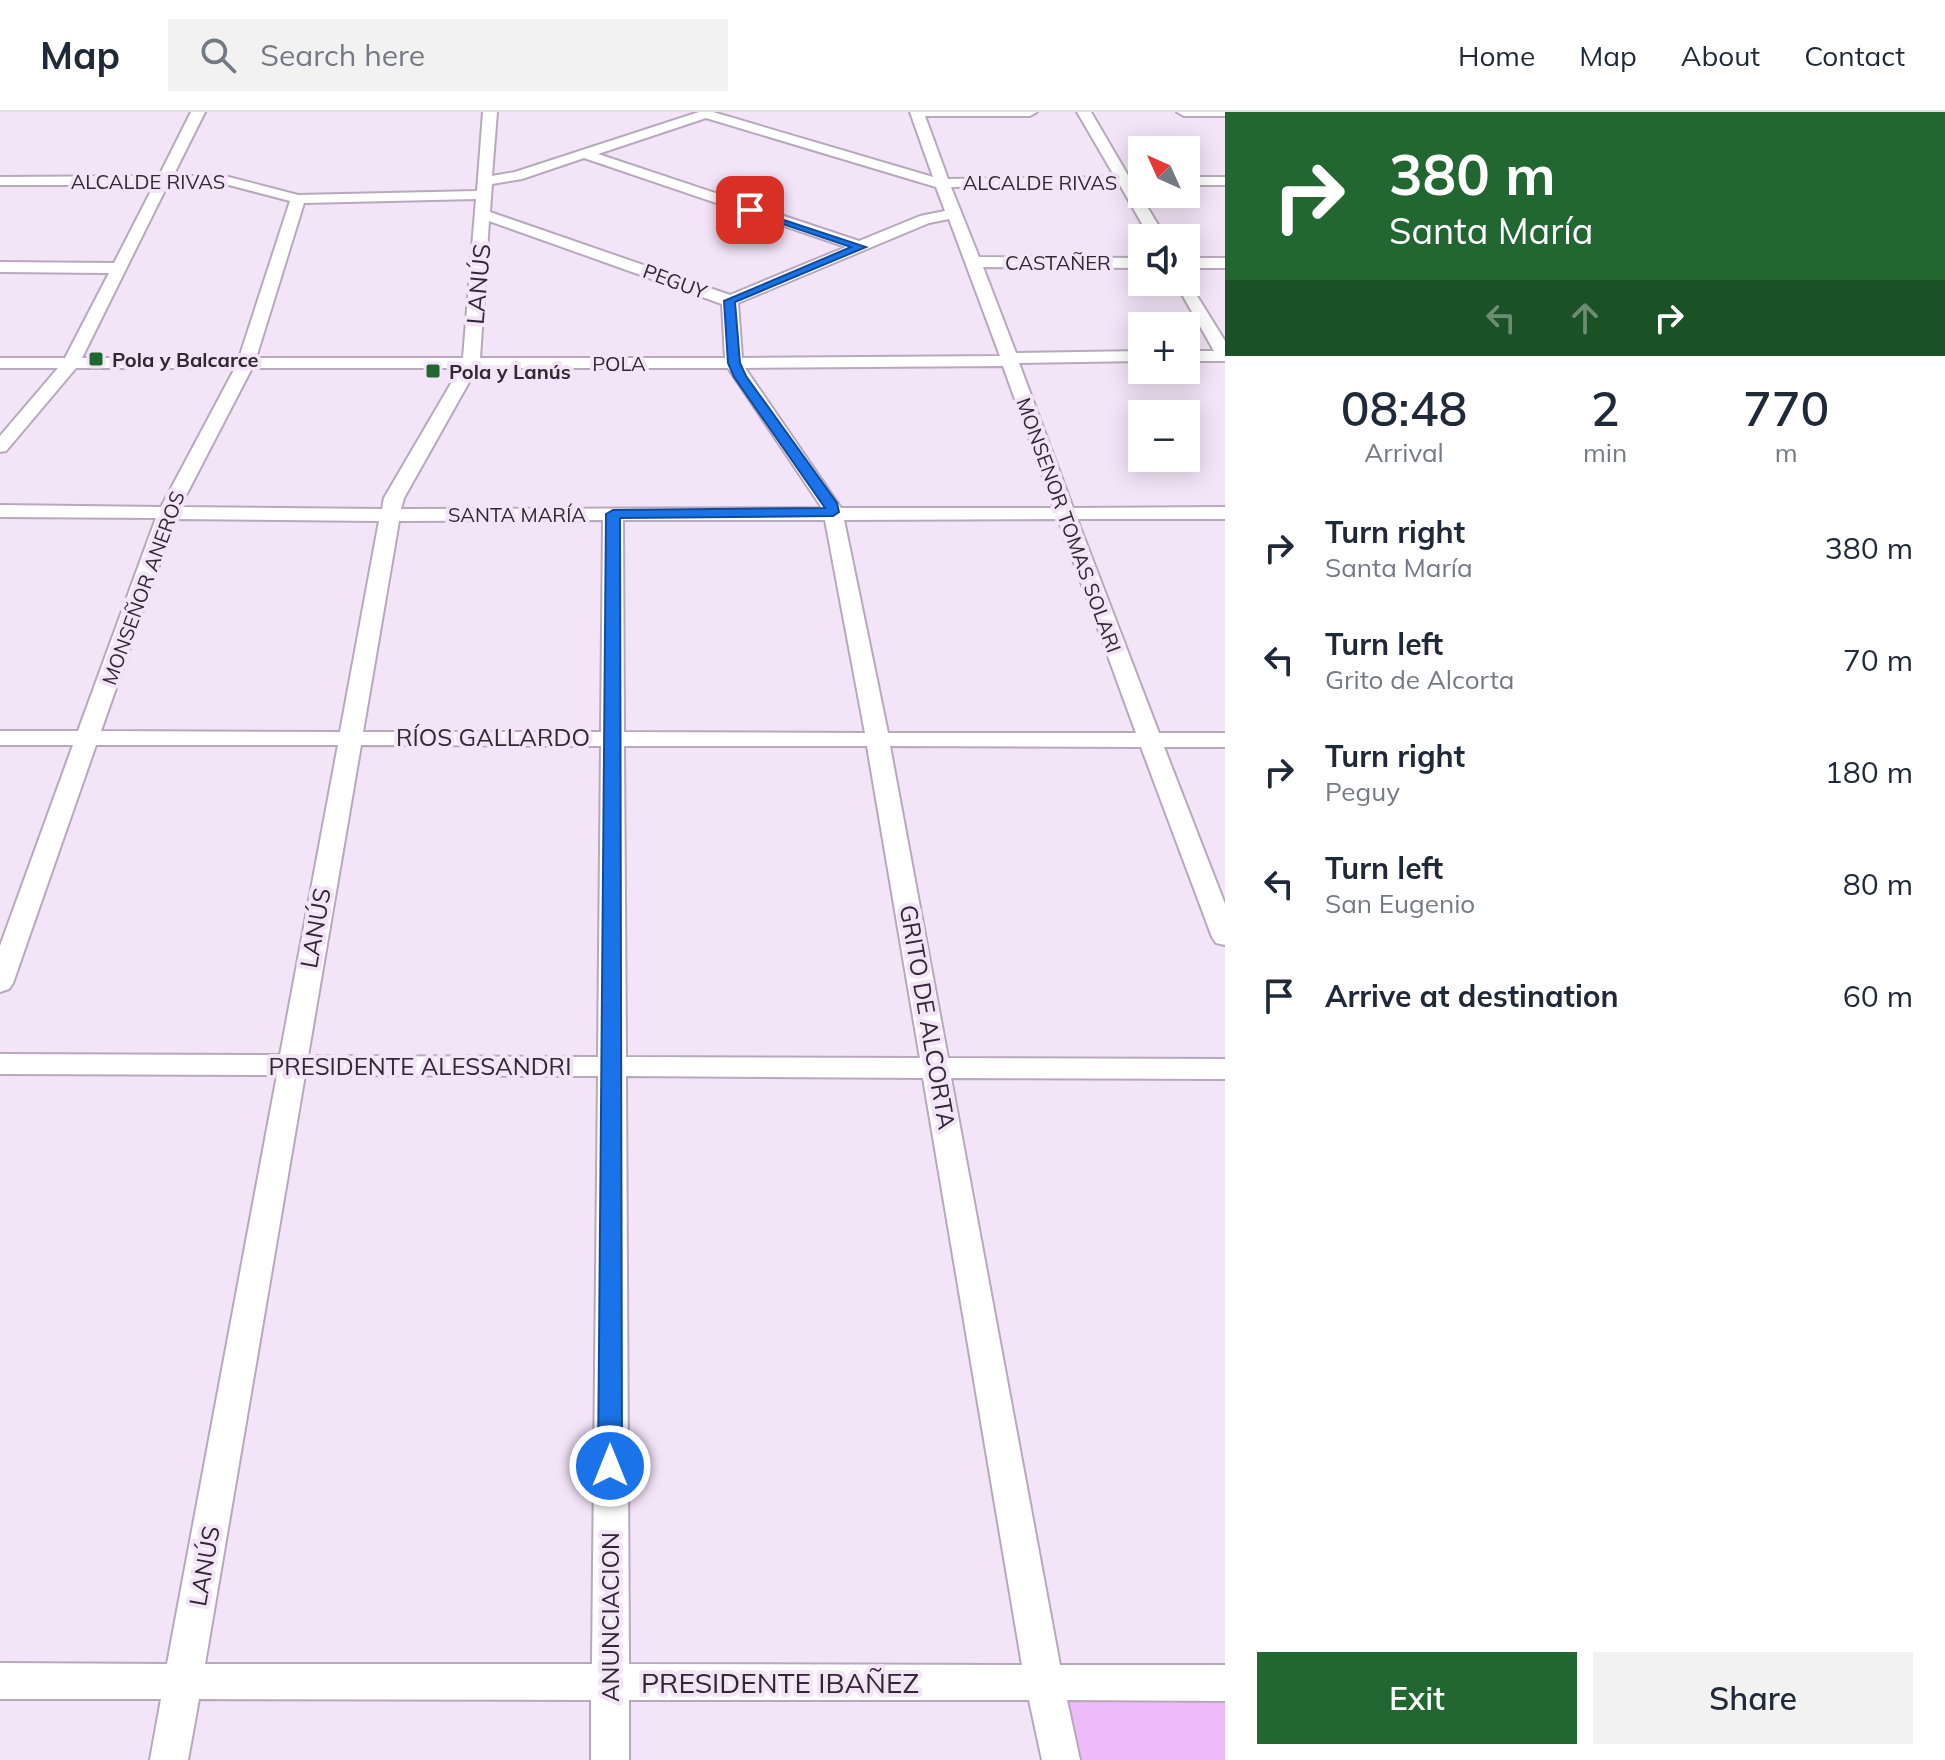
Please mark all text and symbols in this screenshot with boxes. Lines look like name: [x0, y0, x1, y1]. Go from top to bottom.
search box: [168, 19, 728, 91]
text: Map: [40, 31, 120, 79]
icon: search: [196, 33, 240, 77]
text: Search here: [260, 36, 425, 74]
text: Home: [1458, 38, 1535, 73]
text: Map: [1579, 38, 1637, 73]
text: About: [1681, 38, 1760, 73]
text: Contact: [1804, 38, 1905, 73]
north arrow: [1128, 136, 1200, 208]
map controls: [1128, 136, 1200, 472]
text: 380 m: [1389, 139, 1556, 209]
icon: right: [1257, 144, 1361, 248]
street label: ALCALDE RIVAS: [71, 169, 225, 194]
street label: ALCALDE RIVAS: [963, 170, 1117, 195]
pin: [716, 176, 784, 244]
icon: arrive: [728, 188, 772, 232]
text: Santa María: [1389, 208, 1593, 253]
button: sound: [1128, 224, 1200, 296]
street label: LANÚS: [460, 243, 496, 325]
street label: CASTAÑER: [1005, 250, 1111, 275]
street label: PEGUY: [640, 258, 711, 304]
icon: left: [1479, 296, 1523, 340]
icon: ahead: [1563, 296, 1607, 340]
icon: right: [1647, 296, 1691, 340]
button: +: [1128, 312, 1200, 384]
place label: Pola y Balcarce: [112, 347, 259, 372]
marker: Pola y Balcarce: [87, 350, 105, 368]
street label: POLA: [592, 351, 646, 376]
place label: Pola y Lanús: [449, 359, 571, 384]
marker: Pola y Lanús: [424, 362, 442, 380]
text: 08:48: [1341, 378, 1467, 438]
text: 2: [1591, 378, 1619, 438]
text: 770: [1743, 378, 1829, 438]
street label: MONSENOR TOMAS SOLARI: [1011, 394, 1127, 656]
button: −: [1128, 400, 1200, 472]
text: Arrival: [1364, 436, 1444, 469]
text: min: [1583, 436, 1627, 469]
text: m: [1775, 436, 1798, 469]
street label: MONSEÑOR ANEROS: [96, 488, 190, 688]
street label: SANTA MARÍA: [448, 502, 586, 527]
text: Turn right: [1325, 513, 1465, 551]
icon: right: [1257, 526, 1301, 570]
text: 380 m: [1825, 529, 1913, 567]
text: Santa María: [1325, 551, 1473, 584]
text: Turn left: [1325, 625, 1443, 663]
icon: left: [1257, 638, 1301, 682]
text: 70 m: [1843, 641, 1913, 679]
text: Grito de Alcorta: [1325, 663, 1514, 696]
street label: RÍOS GALLARDO: [396, 722, 590, 752]
text: Turn right: [1325, 737, 1465, 775]
icon: right: [1257, 750, 1301, 794]
text: 180 m: [1825, 753, 1913, 791]
text: Peguy: [1325, 775, 1400, 808]
text: Turn left: [1325, 849, 1443, 887]
icon: left: [1257, 862, 1301, 906]
text: 80 m: [1843, 865, 1913, 903]
street label: LANÚS: [293, 886, 337, 970]
text: San Eugenio: [1325, 887, 1475, 920]
street label: GRITO DE ALCORTA: [893, 902, 963, 1132]
icon: arrive: [1257, 974, 1301, 1018]
text: Arrive at destination: [1325, 977, 1619, 1015]
text: 60 m: [1843, 977, 1913, 1015]
street label: PRESIDENTE ALESSANDRI: [269, 1051, 571, 1081]
position arrow: [568, 1424, 652, 1508]
street label: LANÚS: [182, 1524, 226, 1608]
street label: ANUNCIACION: [595, 1532, 625, 1702]
button: Exit: [1257, 1652, 1577, 1744]
button: Share: [1593, 1652, 1913, 1744]
street label: PRESIDENTE IBAÑEZ: [641, 1665, 919, 1700]

